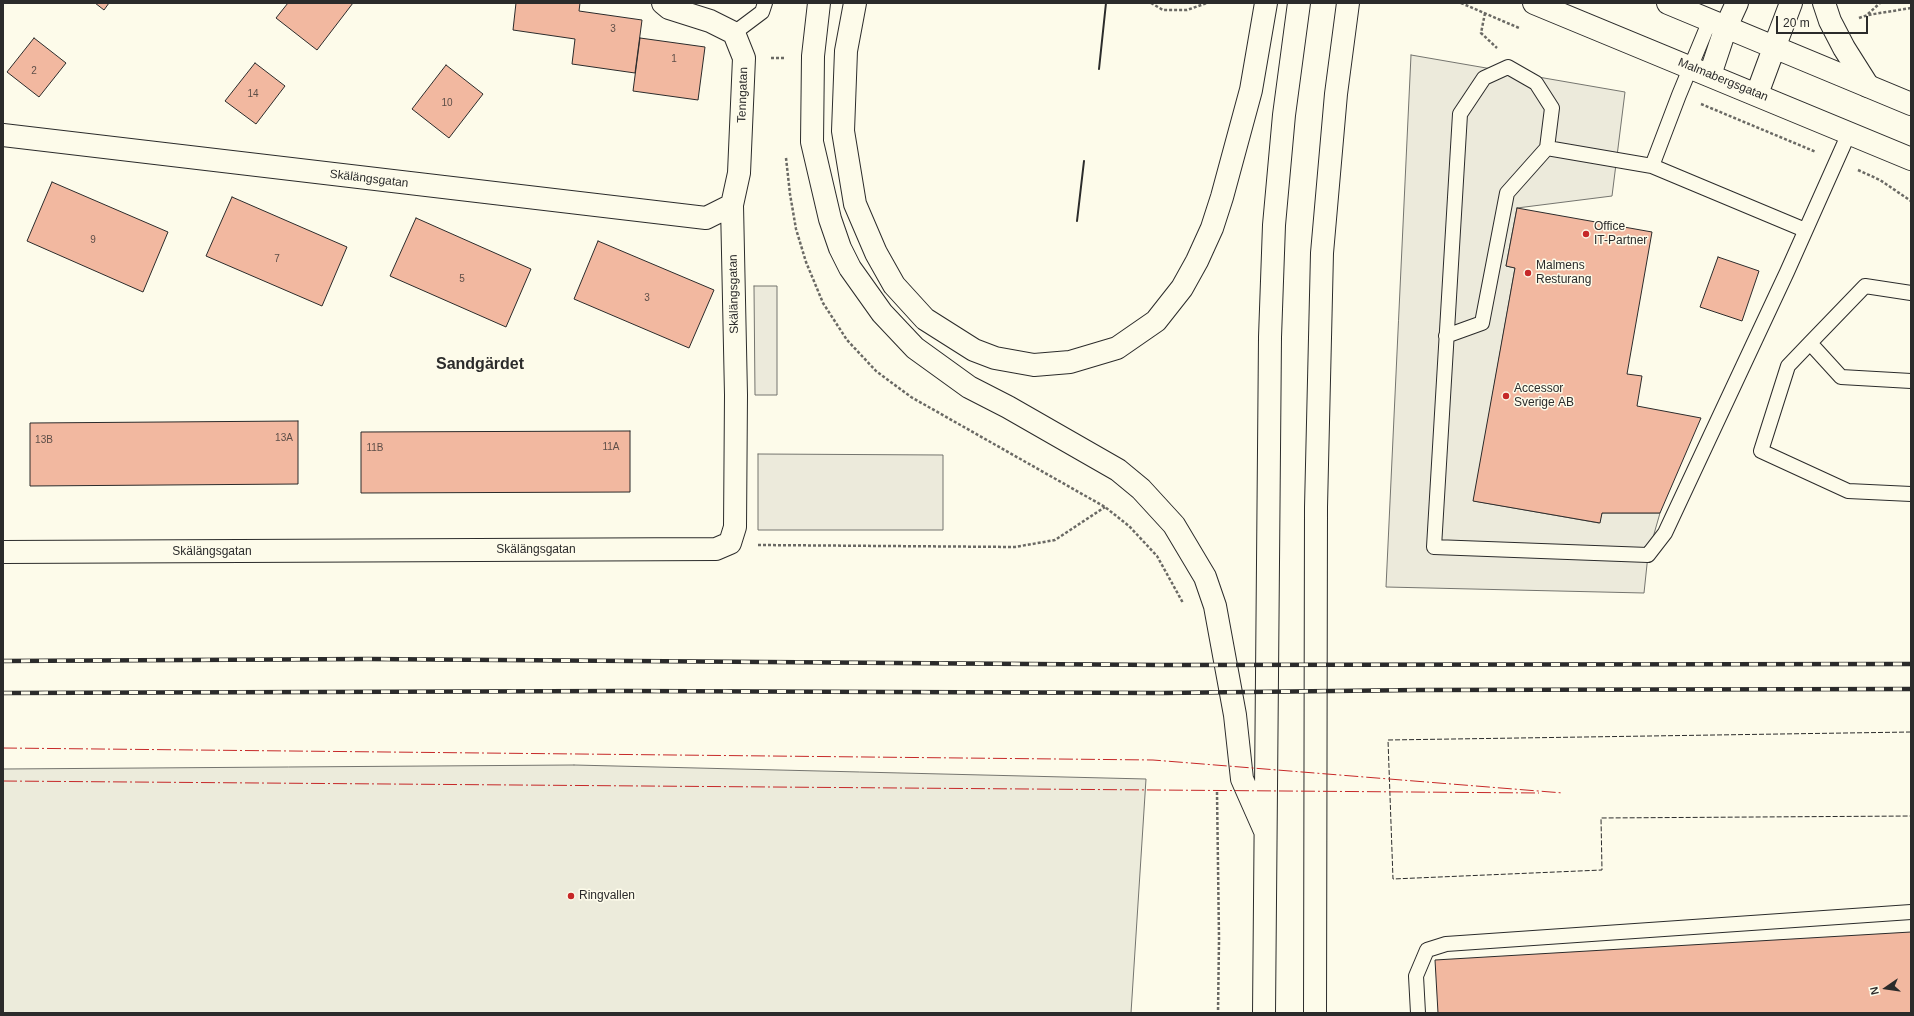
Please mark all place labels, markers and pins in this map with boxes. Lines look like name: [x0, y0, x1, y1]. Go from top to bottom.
place label: Office IT-Partner: [1594, 220, 1647, 248]
marker: Office IT-Partner: [1581, 229, 1591, 239]
place label: Malmens Resturang: [1536, 259, 1591, 287]
marker: Malmens Resturang: [1523, 268, 1533, 278]
place label: Accessor Sverige AB: [1514, 382, 1574, 410]
marker: Accessor Sverige AB: [1501, 391, 1511, 401]
place label: Ringvallen: [579, 889, 635, 903]
marker: Ringvallen: [566, 891, 576, 901]

